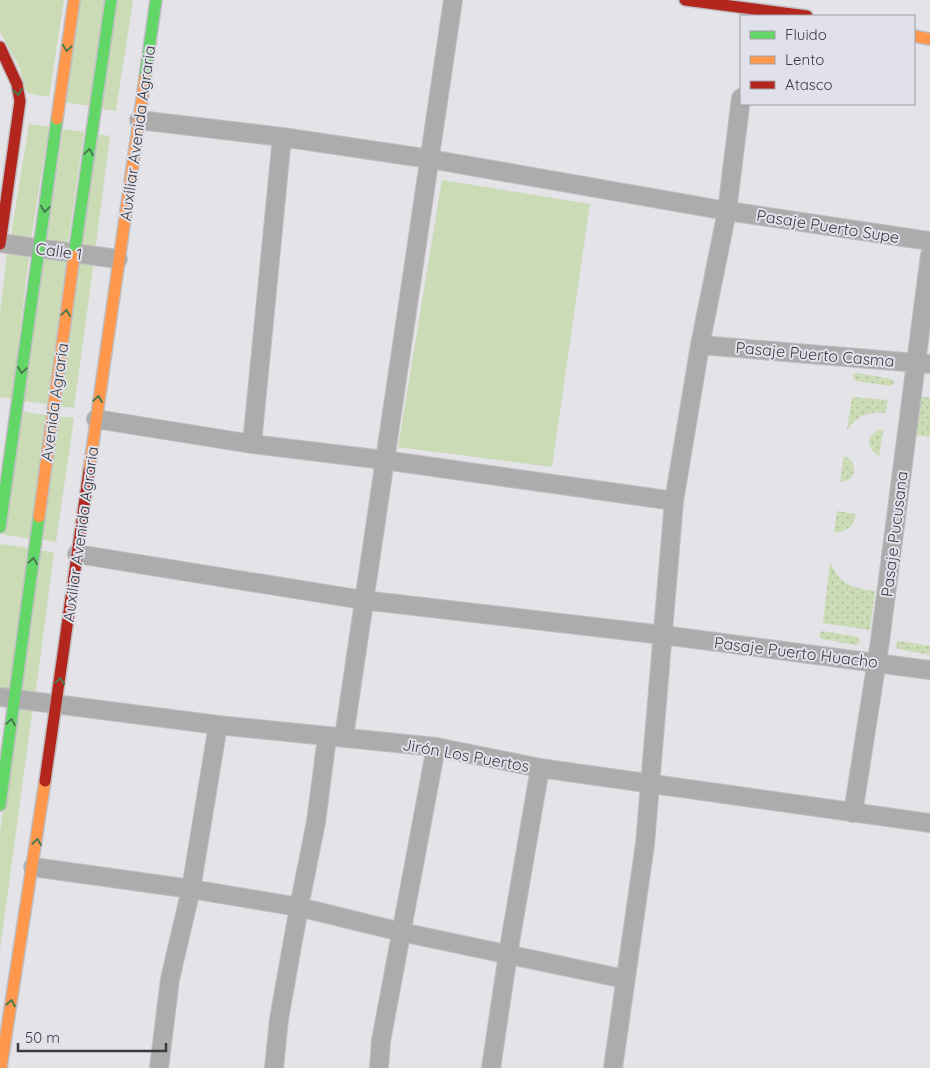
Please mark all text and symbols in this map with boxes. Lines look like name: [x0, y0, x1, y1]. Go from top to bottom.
legend: [740, 15, 915, 105]
text: Fluido: [785, 25, 827, 44]
street label: Auxiliar Avenida Agraria: [115, 44, 159, 222]
one-way arrow: [62, 45, 73, 53]
text: Lento: [785, 50, 824, 69]
text: Atasco: [785, 75, 833, 94]
one-way arrow: [13, 87, 23, 96]
one-way arrow: [83, 148, 94, 156]
street label: Pasaje Puerto Supe: [755, 205, 901, 247]
one-way arrow: [40, 206, 51, 214]
street label: Calle 1: [34, 238, 84, 264]
one-way arrow: [60, 309, 71, 317]
street label: Pasaje Puerto Casma: [735, 337, 895, 371]
street label: Avenida Agraria: [36, 342, 72, 462]
one-way arrow: [17, 366, 28, 374]
one-way arrow: [93, 395, 103, 403]
street label: Auxiliar Avenida Agraria: [58, 445, 102, 623]
street label: Pasaje Pucusana: [876, 470, 912, 598]
one-way arrow: [27, 557, 38, 565]
street label: Pasaje Puerto Huacho: [713, 632, 879, 672]
one-way arrow: [54, 677, 65, 685]
one-way arrow: [5, 718, 16, 726]
street label: Jirón Los Puertos: [401, 734, 531, 776]
one-way arrow: [31, 838, 42, 846]
one-way arrow: [6, 998, 16, 1007]
scale bar: [18, 1020, 165, 1052]
text: 50 m: [25, 1028, 60, 1047]

